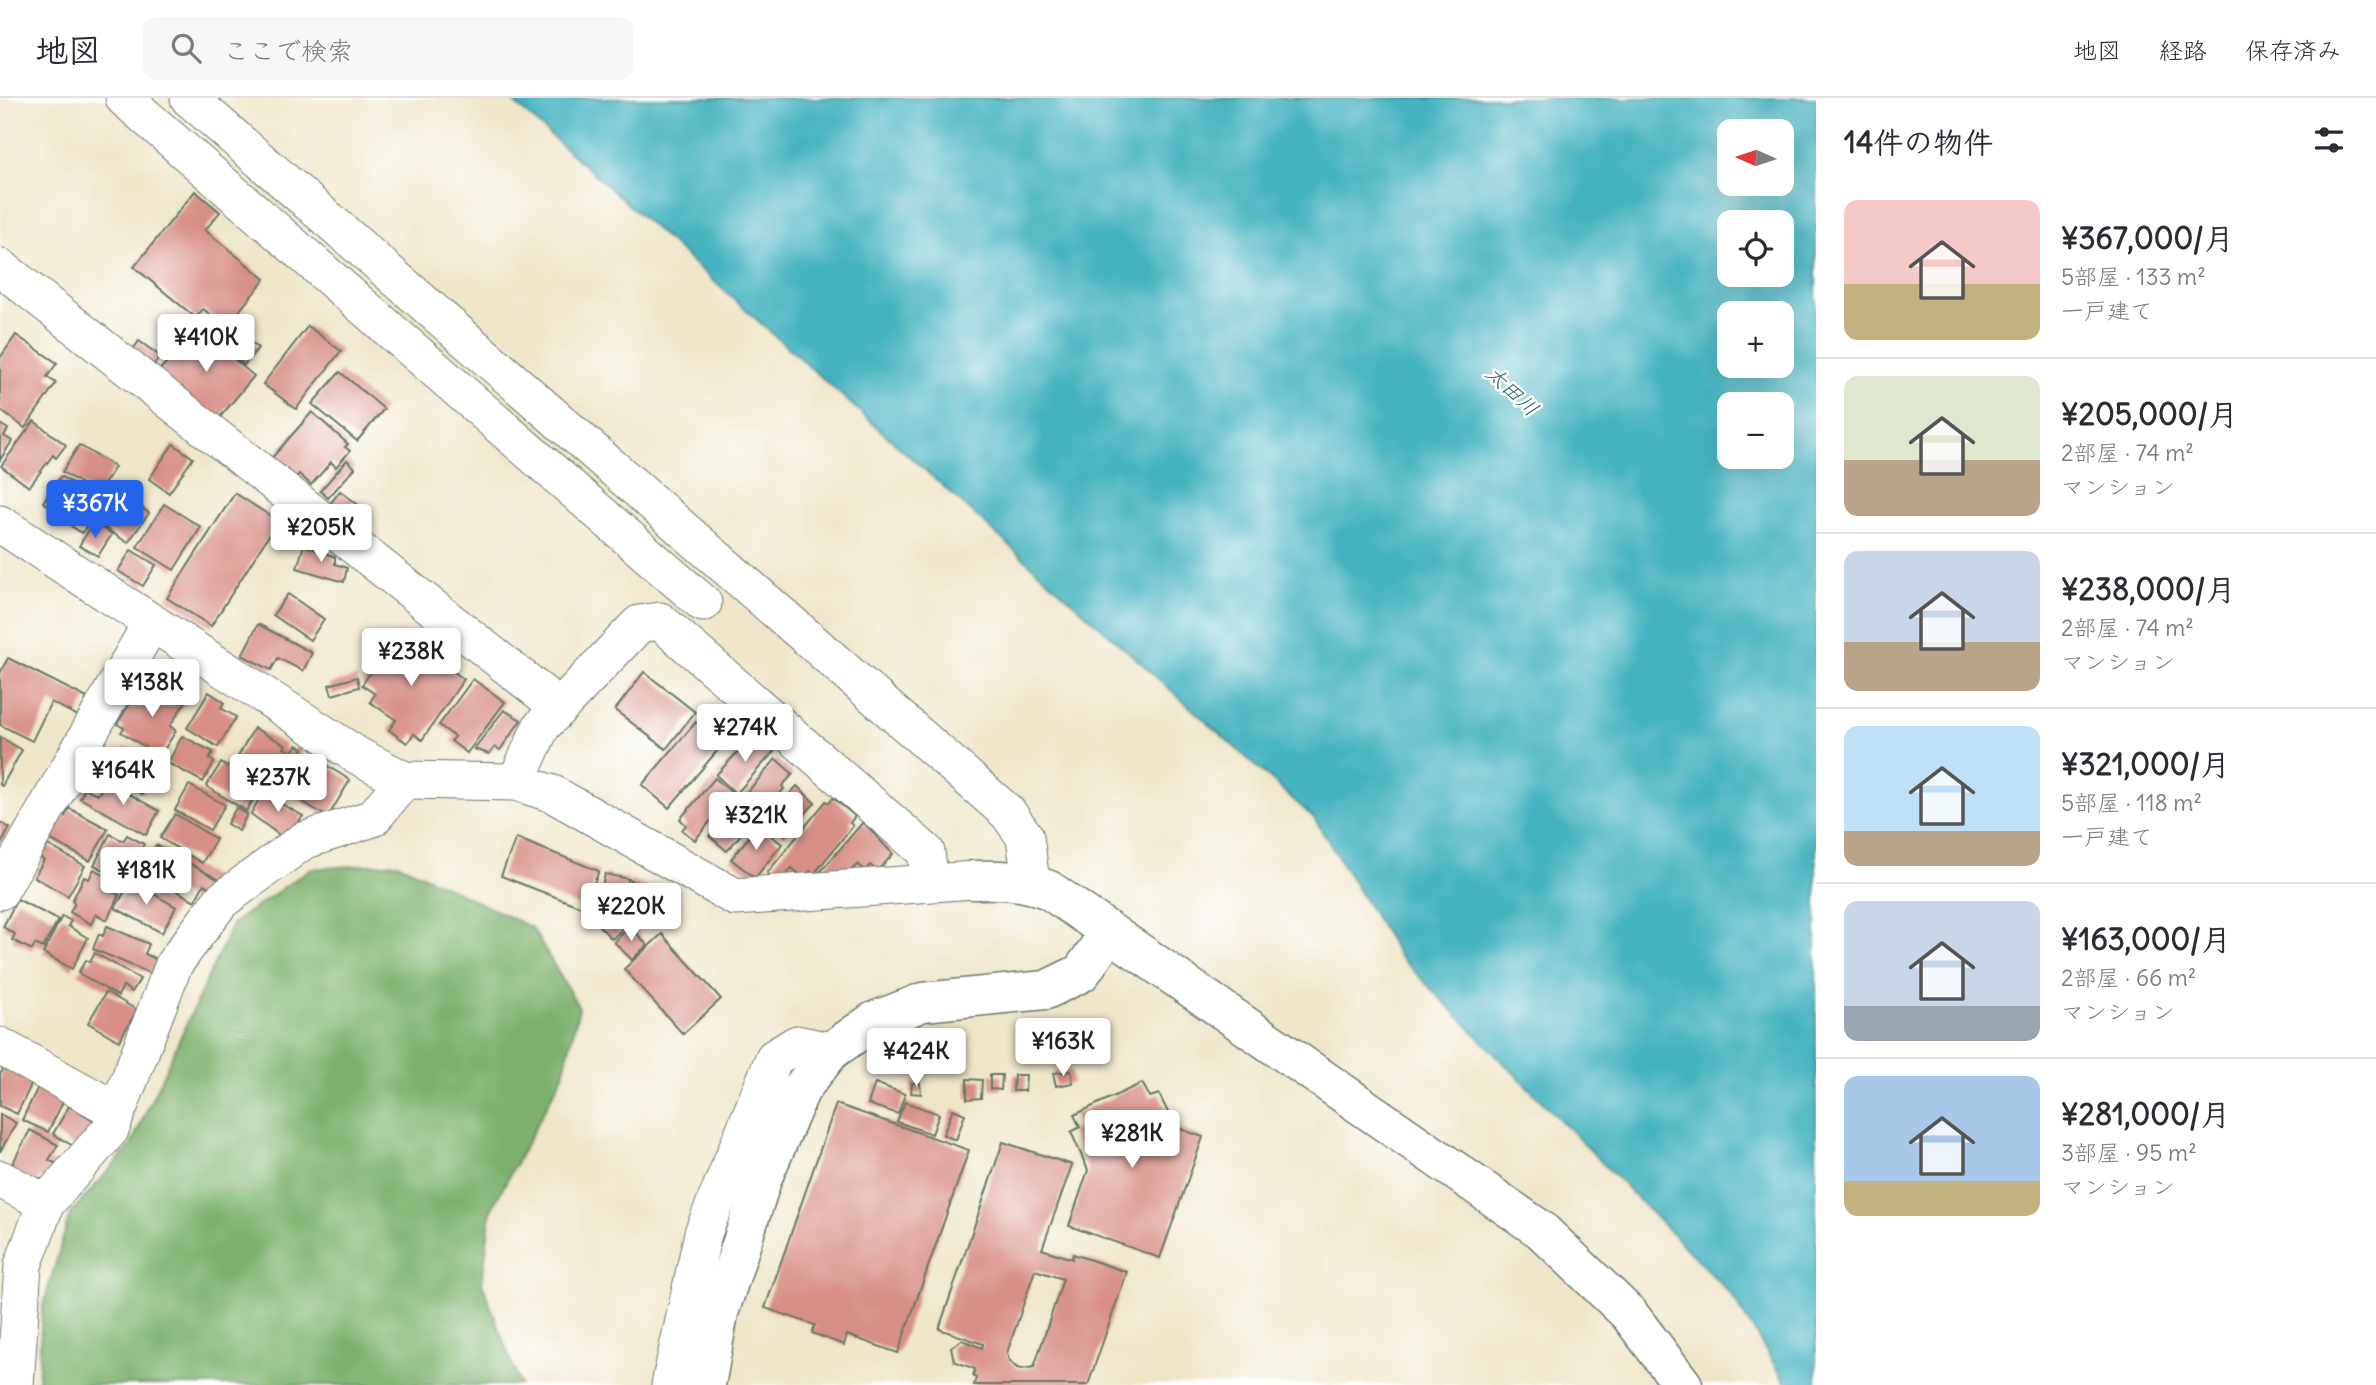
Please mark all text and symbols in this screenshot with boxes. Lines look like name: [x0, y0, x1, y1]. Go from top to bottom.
search box: [143, 17, 633, 80]
text: 地図: [35, 29, 101, 71]
icon: search: [167, 29, 205, 67]
text: ここで検索: [223, 34, 353, 67]
text: 地図: [2073, 35, 2121, 65]
text: 経路: [2159, 35, 2207, 65]
text: 保存済み: [2245, 35, 2341, 65]
north arrow: [1717, 119, 1794, 196]
map controls: [1717, 119, 1794, 469]
icon: filters: [2310, 121, 2348, 159]
text: 14件の物件: [1844, 123, 1993, 161]
button: locate: [1717, 210, 1794, 287]
text: ¥367,000/月: [2061, 219, 2234, 257]
icon: home: [1900, 228, 1984, 312]
text: 5部屋 · 133 m²: [2061, 262, 2206, 291]
text: 一戸建て: [2061, 296, 2153, 325]
button: +: [1717, 301, 1794, 378]
pin: ¥410K: [157, 314, 255, 374]
text: ¥410K: [174, 322, 239, 351]
water label: 太田川: [1480, 359, 1545, 422]
button: −: [1717, 392, 1794, 469]
text: ¥205,000/月: [2061, 395, 2238, 433]
icon: home: [1900, 404, 1984, 488]
text: 2部屋 · 74 m²: [2061, 438, 2194, 467]
text: マンション: [2061, 472, 2175, 501]
pin: ¥367K: [46, 480, 144, 540]
text: ¥367K: [62, 488, 128, 517]
pin: ¥205K: [272, 504, 370, 564]
text: ¥205K: [287, 512, 355, 541]
text: ¥238,000/月: [2061, 570, 2235, 608]
icon: home: [1900, 579, 1984, 663]
text: 2部屋 · 74 m²: [2061, 613, 2194, 642]
pin: ¥238K: [362, 628, 460, 688]
text: ¥238K: [378, 636, 444, 665]
text: マンション: [2061, 647, 2175, 676]
pin: ¥138K: [103, 660, 201, 719]
text: ¥138K: [120, 667, 184, 696]
pin: ¥274K: [696, 704, 794, 764]
text: ¥274K: [713, 712, 777, 741]
text: ¥321,000/月: [2061, 745, 2230, 783]
pin: ¥164K: [74, 748, 172, 807]
pin: ¥237K: [229, 754, 327, 814]
icon: home: [1900, 754, 1984, 838]
text: ¥164K: [91, 755, 155, 784]
text: ¥237K: [246, 762, 310, 791]
text: 5部屋 · 118 m²: [2061, 788, 2202, 817]
pin: ¥321K: [707, 792, 805, 852]
text: ¥321K: [725, 800, 787, 829]
text: 一戸建て: [2061, 822, 2153, 851]
pin: ¥181K: [97, 848, 195, 907]
text: ¥181K: [116, 855, 176, 884]
pin: ¥220K: [582, 884, 680, 943]
text: ¥220K: [597, 891, 665, 920]
text: ¥163,000/月: [2061, 920, 2231, 958]
icon: home: [1900, 929, 1984, 1013]
text: 2部屋 · 66 m²: [2061, 963, 2196, 992]
text: マンション: [2061, 997, 2175, 1026]
pin: ¥163K: [1014, 1018, 1112, 1078]
text: ¥163K: [1031, 1026, 1095, 1055]
pin: ¥424K: [867, 1028, 965, 1088]
text: ¥424K: [883, 1036, 949, 1065]
text: ¥281,000/月: [2061, 1095, 2230, 1133]
icon: home: [1900, 1104, 1984, 1188]
pin: ¥281K: [1083, 1110, 1181, 1170]
text: ¥281K: [1101, 1118, 1163, 1147]
text: 3部屋 · 95 m²: [2061, 1138, 2197, 1167]
text: マンション: [2061, 1172, 2175, 1201]

